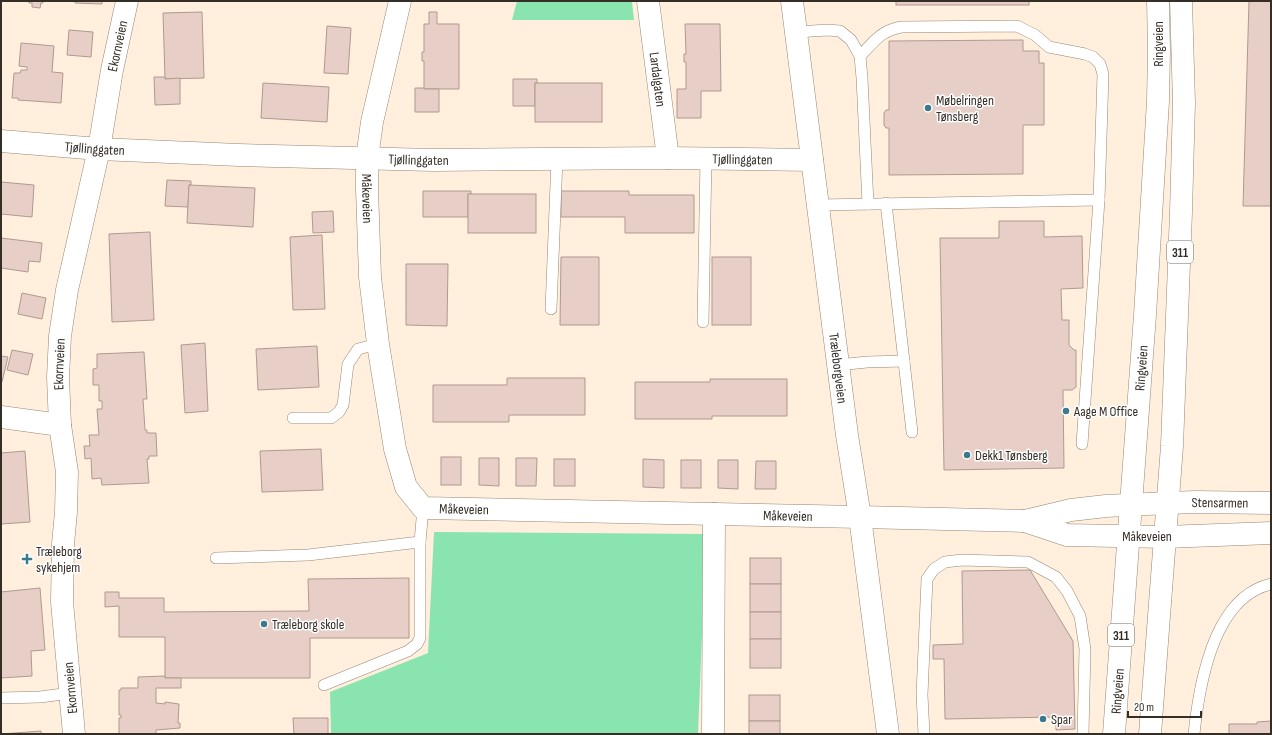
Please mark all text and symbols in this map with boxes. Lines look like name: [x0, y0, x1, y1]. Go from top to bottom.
street label: Ekornveien: [104, 19, 132, 73]
street label: Ringveien: [1150, 21, 1167, 67]
street label: Lardalgaten: [646, 51, 669, 108]
place label: Møbelringen Tønsberg: [936, 92, 994, 125]
marker: Møbelringen Tønsberg: [923, 103, 933, 113]
street label: Tjøllinggaten: [64, 138, 125, 159]
street label: Tjøllinggaten: [388, 151, 449, 169]
street label: Tjøllinggaten: [712, 151, 773, 168]
street label: Måkeveien: [358, 174, 376, 224]
road number: 311: [1167, 241, 1193, 263]
street label: Træleborgveien: [825, 332, 851, 404]
street label: Ekornveien: [50, 338, 69, 391]
street label: Ringveien: [1131, 345, 1152, 391]
place label: Aage M Office: [1073, 403, 1138, 420]
marker: Aage M Office: [1061, 406, 1071, 416]
place label: Dekk1 Tønsberg: [975, 447, 1048, 464]
marker: Dekk1 Tønsberg: [962, 450, 972, 460]
street label: Stensarmen: [1191, 494, 1249, 512]
street label: Måkeveien: [439, 500, 489, 518]
street label: Måkeveien: [763, 507, 813, 525]
street label: Måkeveien: [1122, 528, 1172, 545]
place label: Træleborg sykehjem: [36, 543, 82, 576]
marker: Træleborg sykehjem: [21, 553, 33, 565]
place label: Træleborg skole: [272, 616, 344, 633]
marker: Træleborg skole: [259, 619, 269, 629]
road number: 311: [1108, 624, 1134, 646]
street label: Ekornveien: [60, 661, 81, 715]
street label: Ringveien: [1108, 668, 1128, 715]
scale bar: [1128, 693, 1201, 719]
text: 20 m: [1134, 700, 1154, 715]
place label: Spar: [1051, 711, 1072, 728]
marker: Spar: [1038, 714, 1048, 724]

